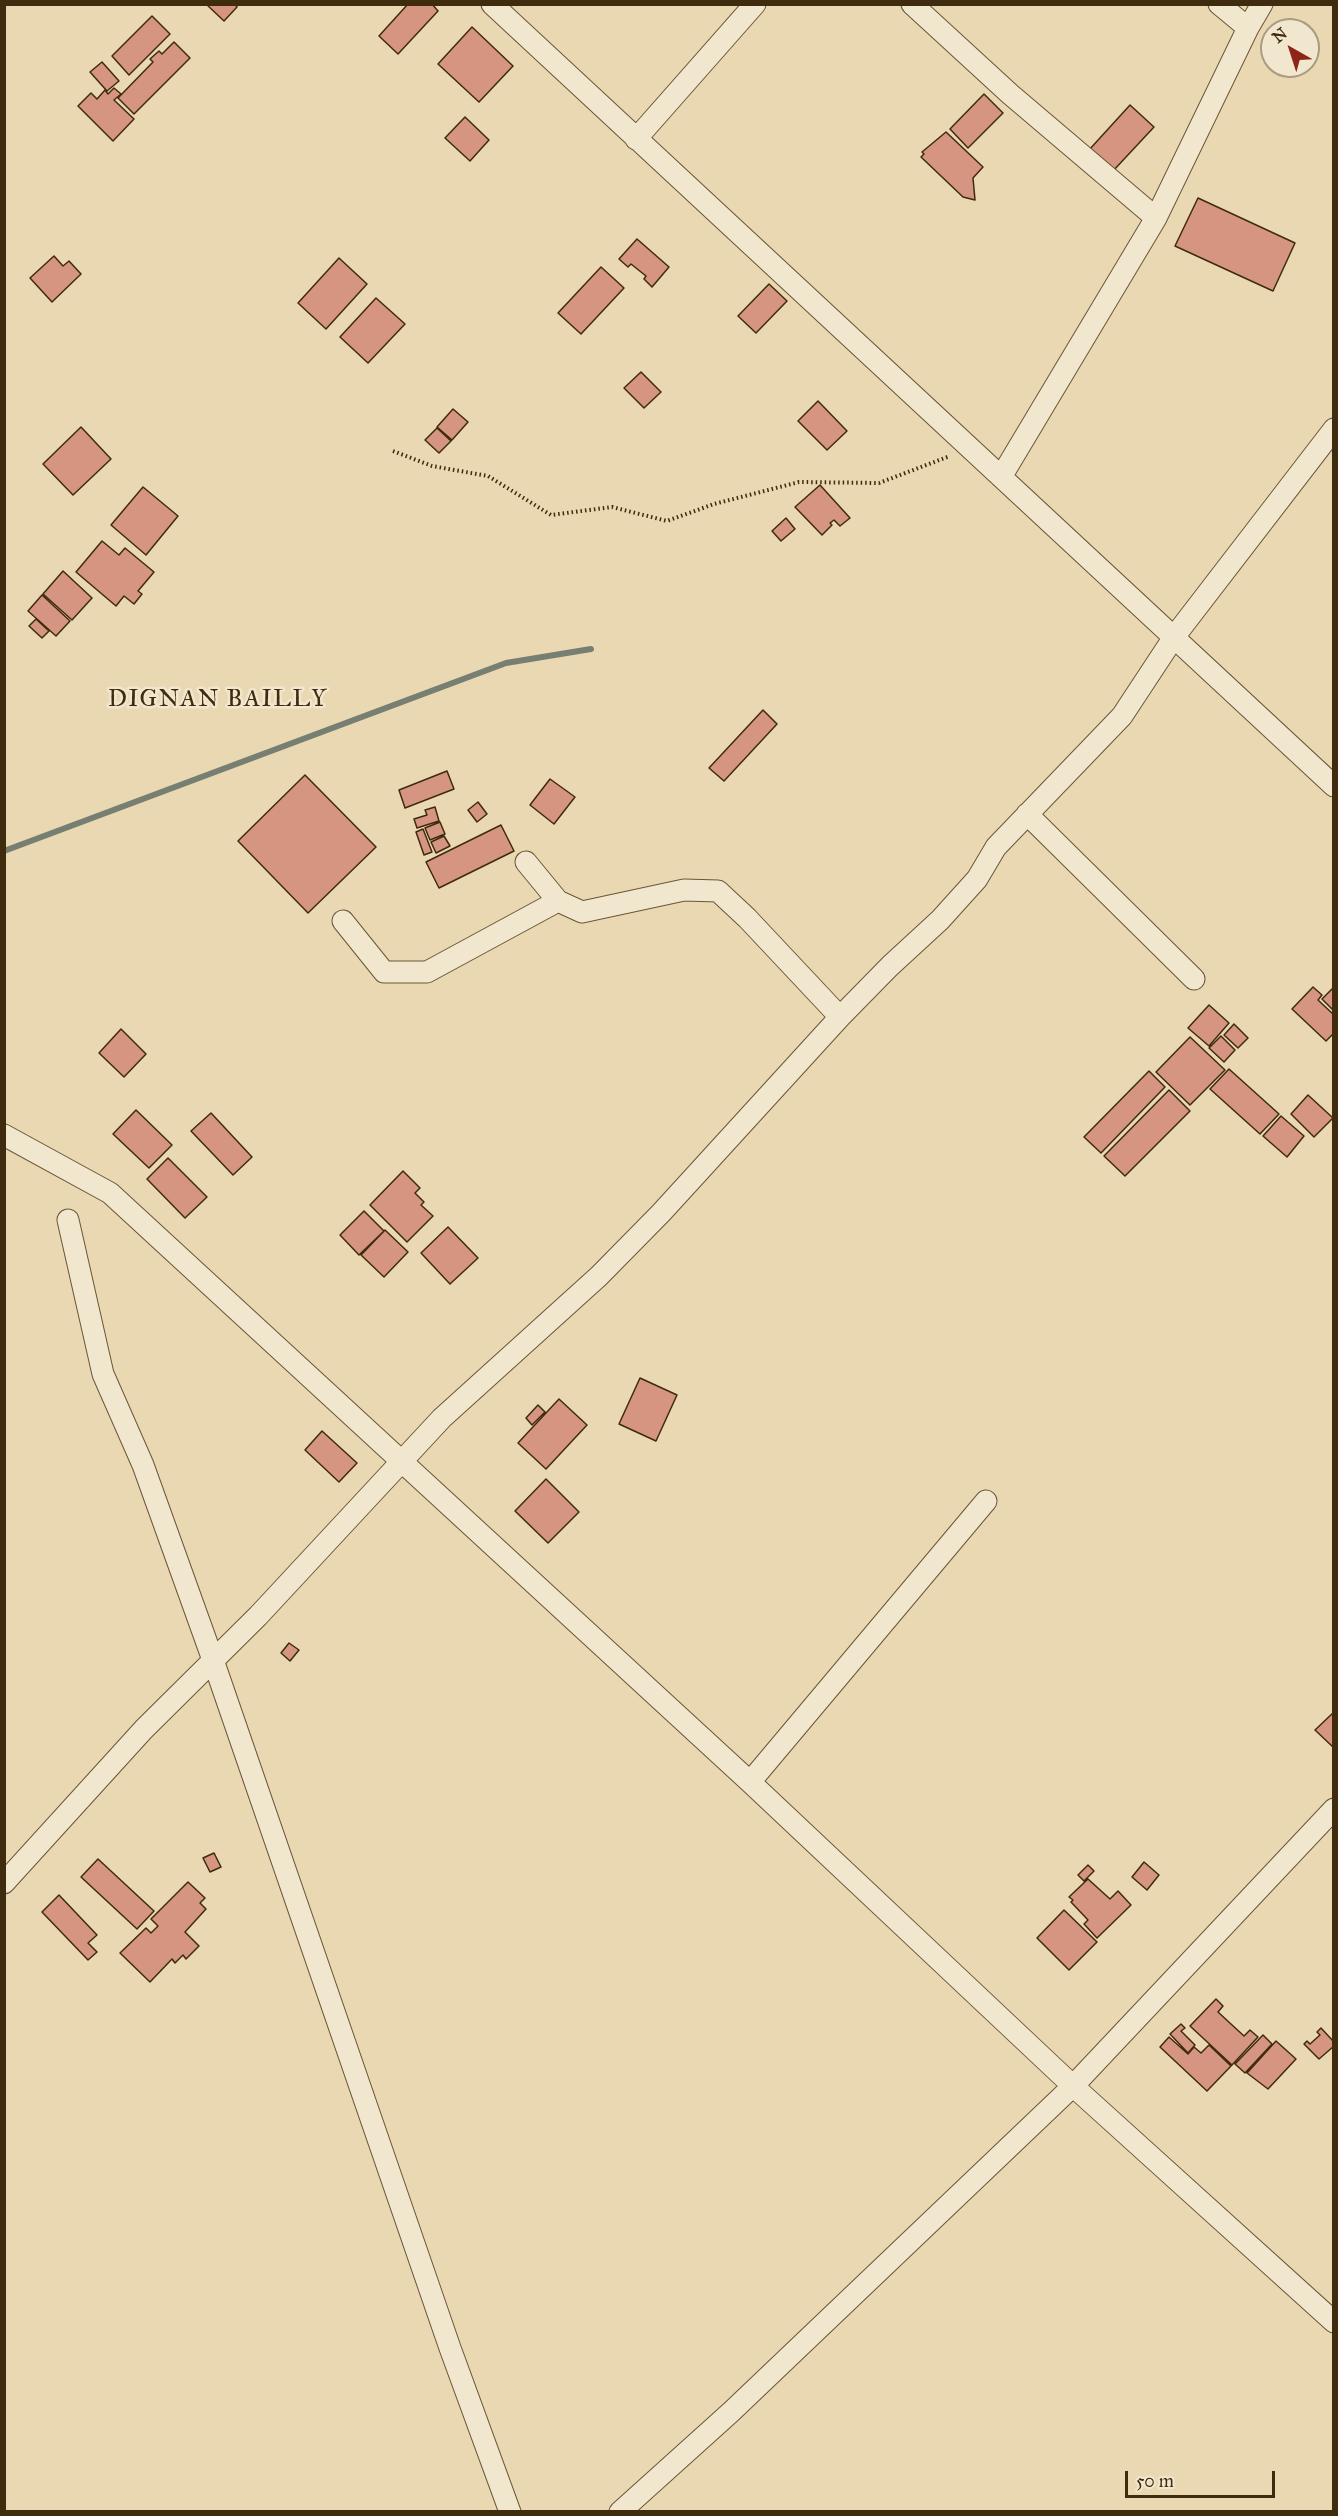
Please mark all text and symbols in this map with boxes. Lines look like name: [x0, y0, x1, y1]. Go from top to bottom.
north arrow: [1260, 18, 1320, 78]
text: N: [1268, 24, 1291, 47]
district label: DIGNAN BAILLY: [108, 686, 328, 714]
scale bar: [1128, 2459, 1278, 2497]
text: 50 m: [1136, 2470, 1174, 2492]

